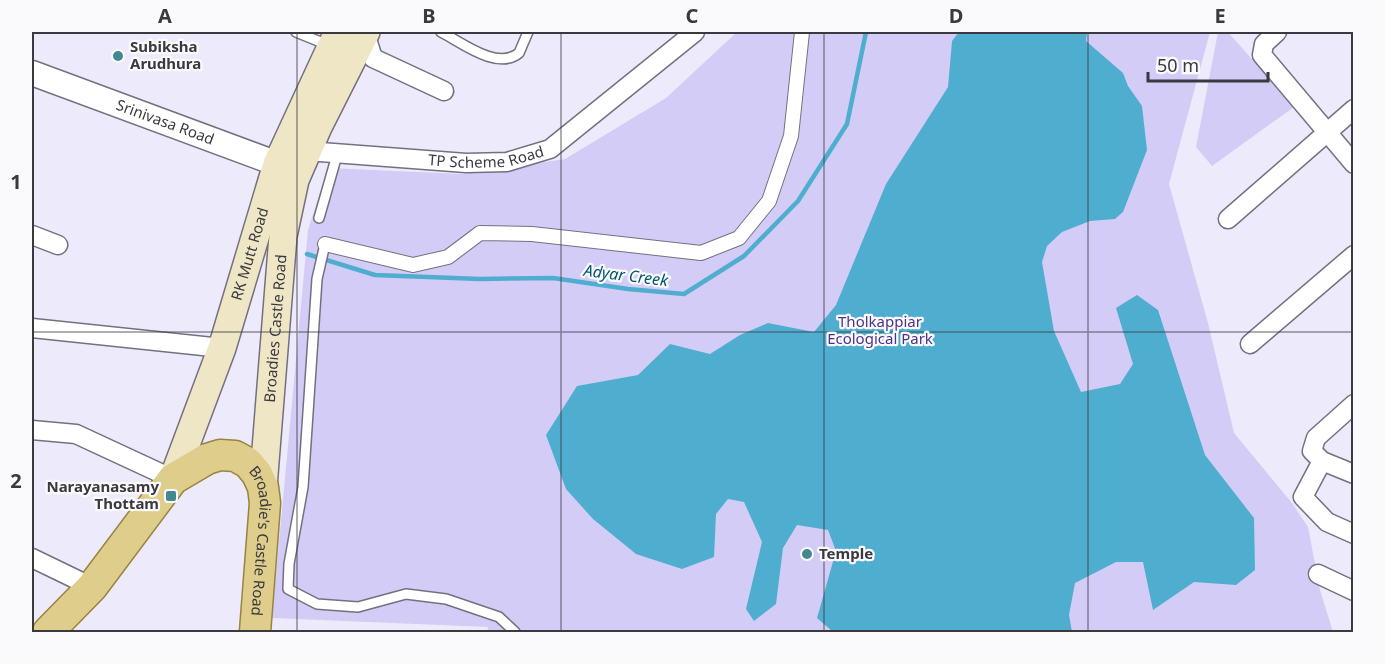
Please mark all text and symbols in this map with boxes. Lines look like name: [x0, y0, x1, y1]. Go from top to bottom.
text: A: [158, 2, 172, 29]
text: B: [422, 2, 436, 29]
text: C: [686, 2, 699, 29]
text: D: [949, 2, 963, 29]
text: E: [1214, 2, 1226, 29]
place label: Subiksha Arudhura: [130, 36, 201, 73]
scale bar: [1148, 45, 1268, 83]
marker: Subiksha Arudhura: [111, 49, 125, 63]
text: 50 m: [1157, 53, 1199, 77]
street label: Srinivasa Road: [114, 94, 217, 149]
street label: TP Scheme Road: [427, 140, 546, 172]
text: 1: [10, 168, 22, 195]
street label: RK Mutt Road: [226, 205, 273, 303]
street label: Broadies Castle Road: [259, 254, 291, 403]
water label: Adyar Creek: [582, 259, 670, 291]
park label: Tholkappiar Ecological Park: [827, 311, 933, 348]
street label: Broadie's Castle Road: [245, 461, 276, 617]
text: 2: [10, 467, 22, 494]
place label: Narayanasamy Thottam: [46, 476, 159, 513]
marker: Narayanasamy Thottam: [164, 489, 178, 503]
place label: Temple: [819, 543, 873, 563]
marker: Temple: [800, 547, 814, 561]

